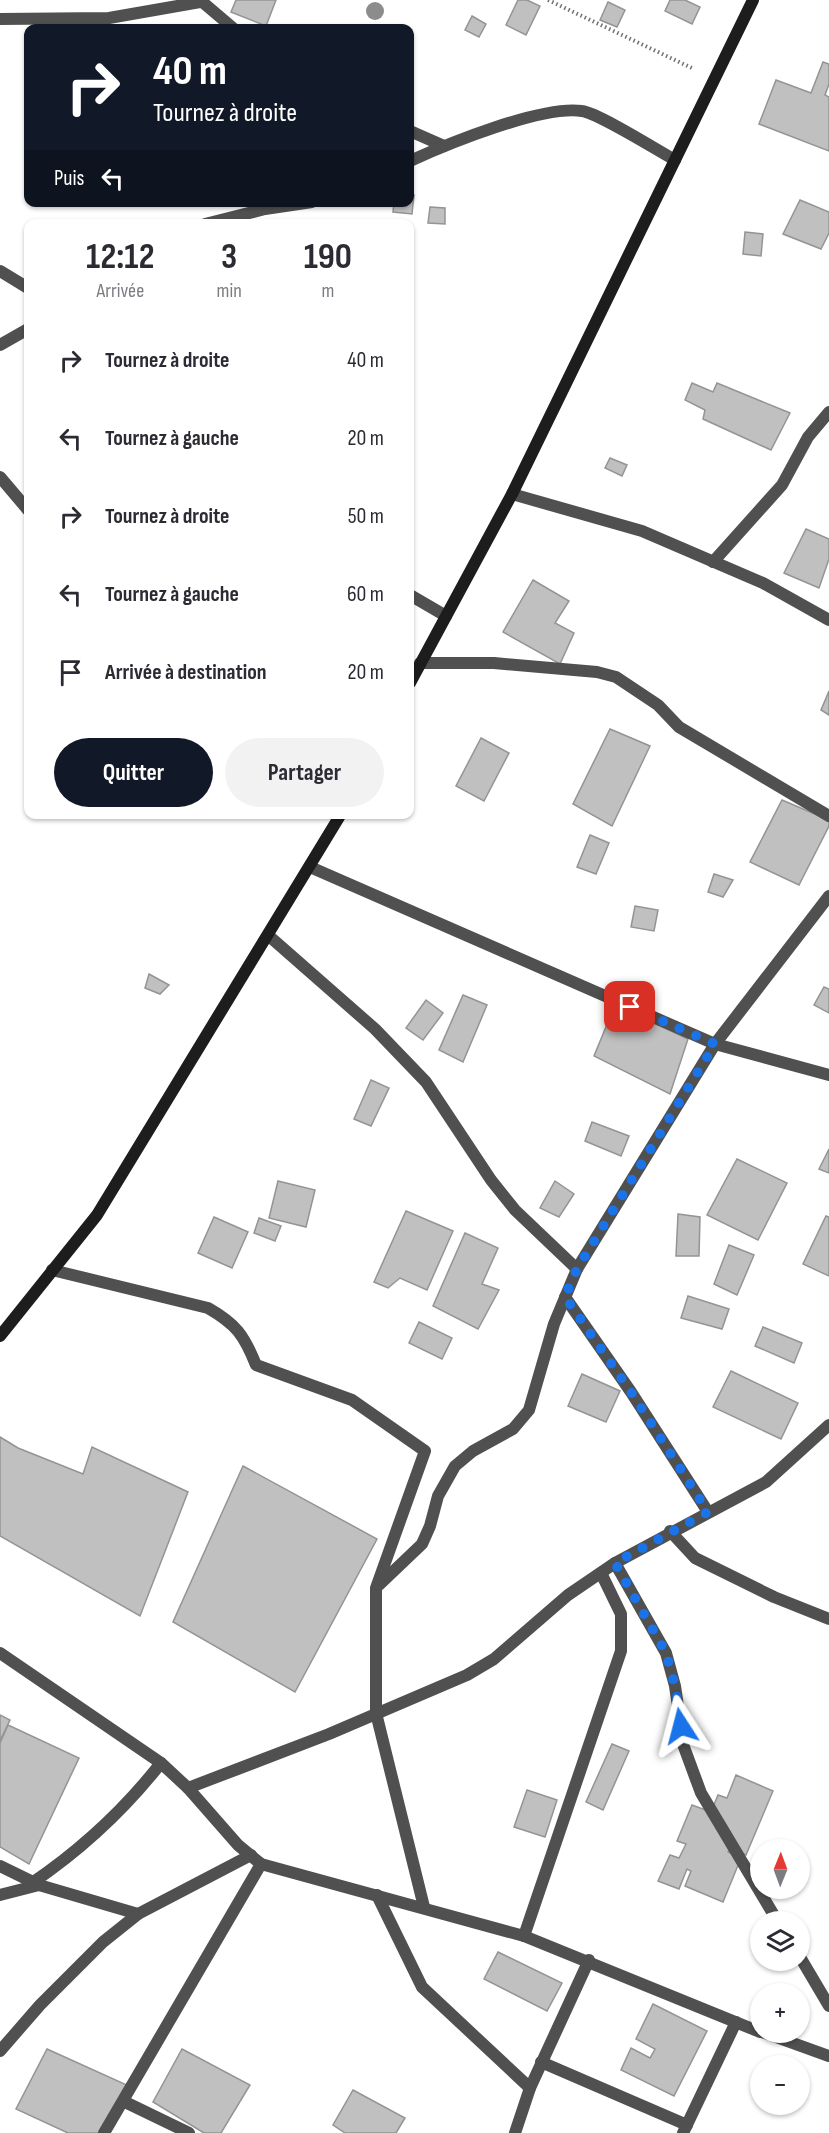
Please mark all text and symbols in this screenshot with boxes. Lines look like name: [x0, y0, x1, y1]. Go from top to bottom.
text: 40 m: [153, 46, 227, 97]
icon: right: [54, 48, 132, 126]
text: Tournez à droite: [153, 97, 297, 129]
icon: left: [96, 162, 129, 195]
text: Puis: [54, 165, 84, 192]
text: 12:12: [86, 236, 155, 279]
text: 3: [221, 236, 237, 279]
text: 190: [304, 236, 352, 279]
text: Arrivée: [96, 279, 144, 303]
text: min: [217, 279, 242, 303]
text: m: [321, 279, 334, 303]
icon: right: [54, 344, 87, 377]
text: Tournez à droite: [105, 347, 230, 374]
text: 40 m: [347, 347, 384, 374]
icon: left: [54, 422, 87, 455]
text: Tournez à gauche: [105, 425, 239, 452]
text: 20 m: [348, 425, 384, 452]
icon: right: [54, 500, 87, 533]
text: Tournez à droite: [105, 503, 230, 530]
text: 50 m: [348, 503, 384, 530]
icon: left: [54, 578, 87, 611]
text: Tournez à gauche: [105, 581, 239, 608]
text: 60 m: [347, 581, 384, 608]
icon: arrive: [54, 656, 87, 689]
text: Arrivée à destination: [105, 659, 267, 686]
text: 20 m: [348, 659, 384, 686]
button: Quitter: [54, 738, 213, 807]
button: Partager: [225, 738, 384, 807]
pin: [604, 981, 655, 1032]
icon: arrive: [613, 990, 646, 1023]
position arrow: [649, 1694, 713, 1758]
north arrow: [750, 1839, 810, 1899]
map controls: [750, 1839, 810, 2115]
button: layers: [750, 1911, 810, 1971]
button: +: [750, 1983, 810, 2043]
button: −: [750, 2055, 810, 2115]

